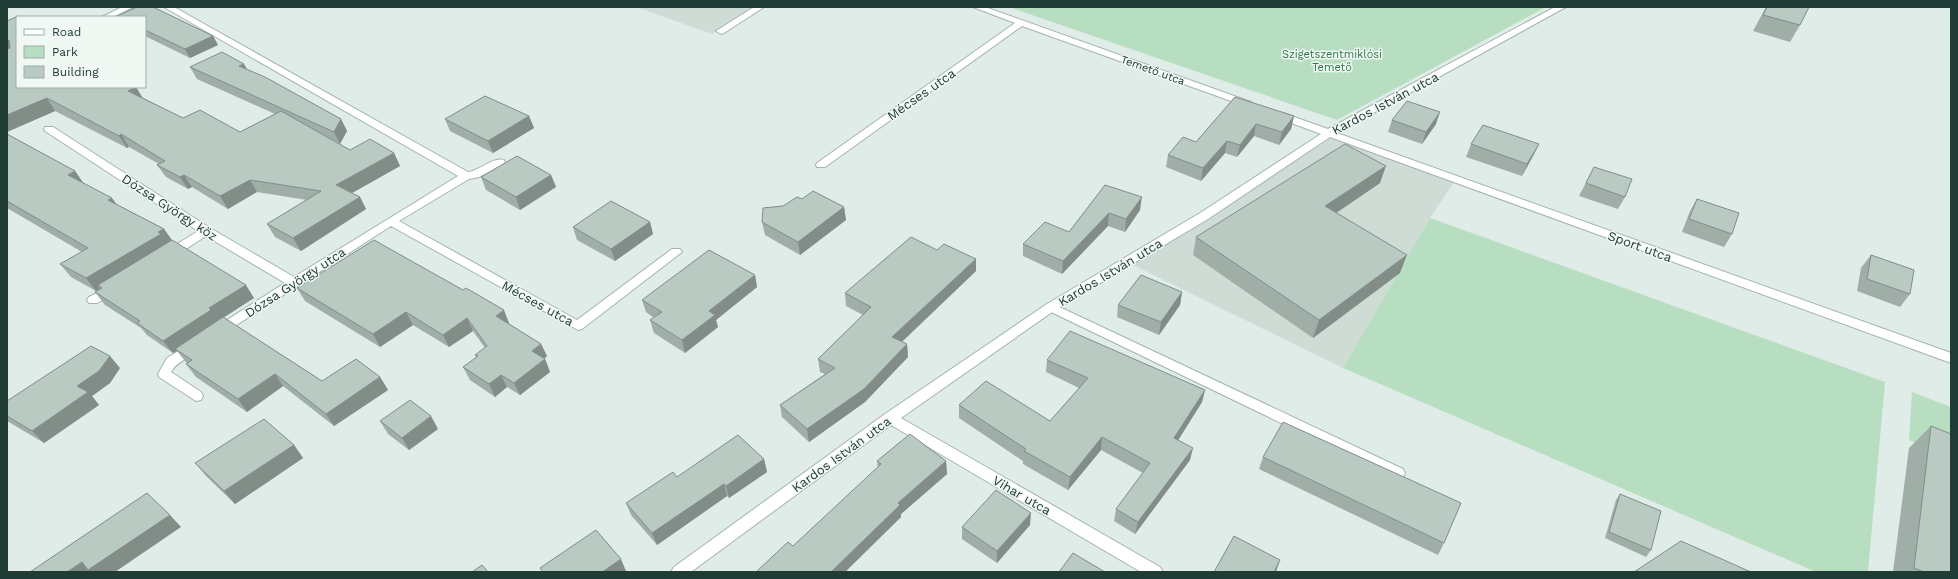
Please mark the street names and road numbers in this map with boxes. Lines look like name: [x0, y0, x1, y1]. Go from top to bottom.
street label: Temető utca: [1119, 53, 1187, 88]
street label: Mécses utca: [884, 65, 959, 123]
street label: Kardos István utca: [1329, 69, 1442, 138]
street label: Dózsa György köz: [119, 171, 220, 244]
street label: Sport utca: [1606, 228, 1675, 265]
street label: Kardos István utca: [1056, 235, 1165, 309]
street label: Dózsa György utca: [242, 244, 349, 321]
street label: Mécses utca: [499, 278, 577, 330]
street label: Kardos István utca: [789, 413, 894, 495]
street label: Vihar utca: [990, 473, 1054, 518]

